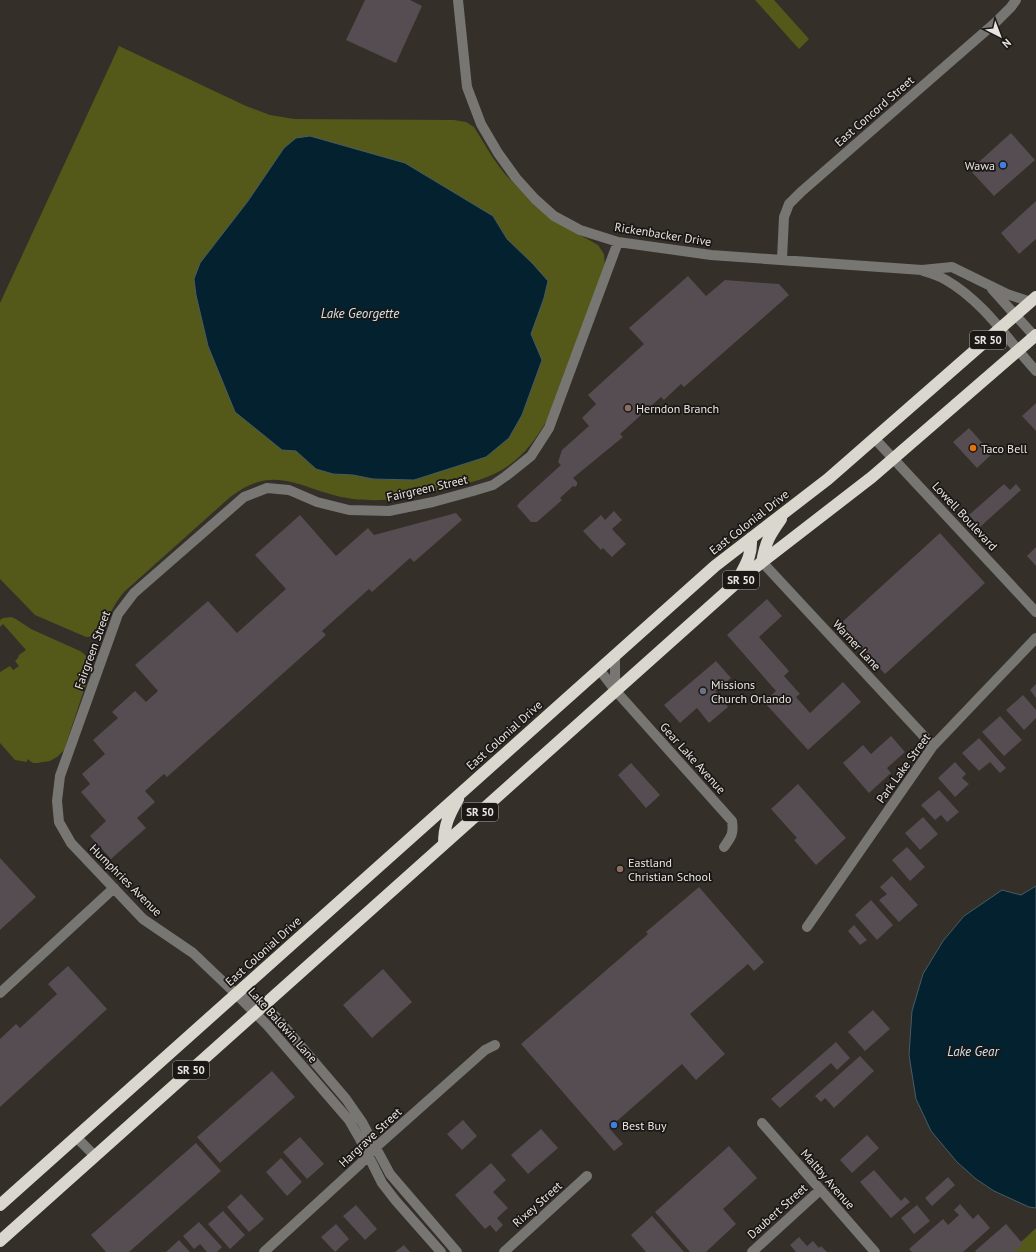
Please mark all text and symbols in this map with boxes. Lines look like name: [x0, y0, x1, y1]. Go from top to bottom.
north arrow: [980, 16, 1020, 56]
text: N: [999, 36, 1014, 51]
street label: East Concord Street: [831, 73, 917, 149]
place label: Wawa: [965, 158, 995, 173]
marker: Wawa: [998, 160, 1008, 170]
street label: Rickenbacker Drive: [614, 219, 712, 249]
water label: Lake Georgette: [321, 305, 399, 322]
road number: SR 50: [970, 331, 1006, 349]
place label: Herndon Branch: [636, 401, 719, 416]
marker: Herndon Branch: [623, 403, 633, 413]
place label: Taco Bell: [981, 441, 1028, 456]
marker: Taco Bell: [968, 443, 978, 453]
street label: Fairgreen Street: [385, 471, 469, 505]
street label: Lowell Boulevard: [929, 479, 1001, 553]
street label: East Colonial Drive: [706, 486, 792, 558]
road number: SR 50: [723, 571, 759, 589]
street label: Fairgreen Street: [71, 609, 113, 691]
street label: Warner Lane: [830, 616, 884, 674]
place label: Missions Church Orlando: [711, 677, 791, 706]
marker: Missions Church Orlando: [698, 686, 708, 696]
street label: East Colonial Drive: [463, 697, 545, 773]
street label: Gear Lake Avenue: [657, 719, 729, 797]
street label: Park Lake Street: [873, 730, 933, 806]
road number: SR 50: [462, 803, 498, 821]
street label: Humphries Avenue: [87, 841, 165, 919]
place label: Eastland Christian School: [628, 855, 712, 884]
marker: Eastland Christian School: [615, 864, 625, 874]
street label: East Colonial Drive: [222, 913, 304, 989]
street label: Lake Baldwin Lane: [245, 984, 321, 1066]
water label: Lake Gear: [947, 1043, 999, 1060]
road number: SR 50: [173, 1061, 209, 1079]
street label: Hargrave Street: [336, 1104, 404, 1170]
place label: Best Buy: [622, 1118, 667, 1133]
marker: Best Buy: [609, 1120, 619, 1130]
street label: Maltby Avenue: [798, 1146, 858, 1212]
street label: Rixey Street: [509, 1178, 565, 1230]
street label: Daubert Street: [744, 1180, 810, 1242]

